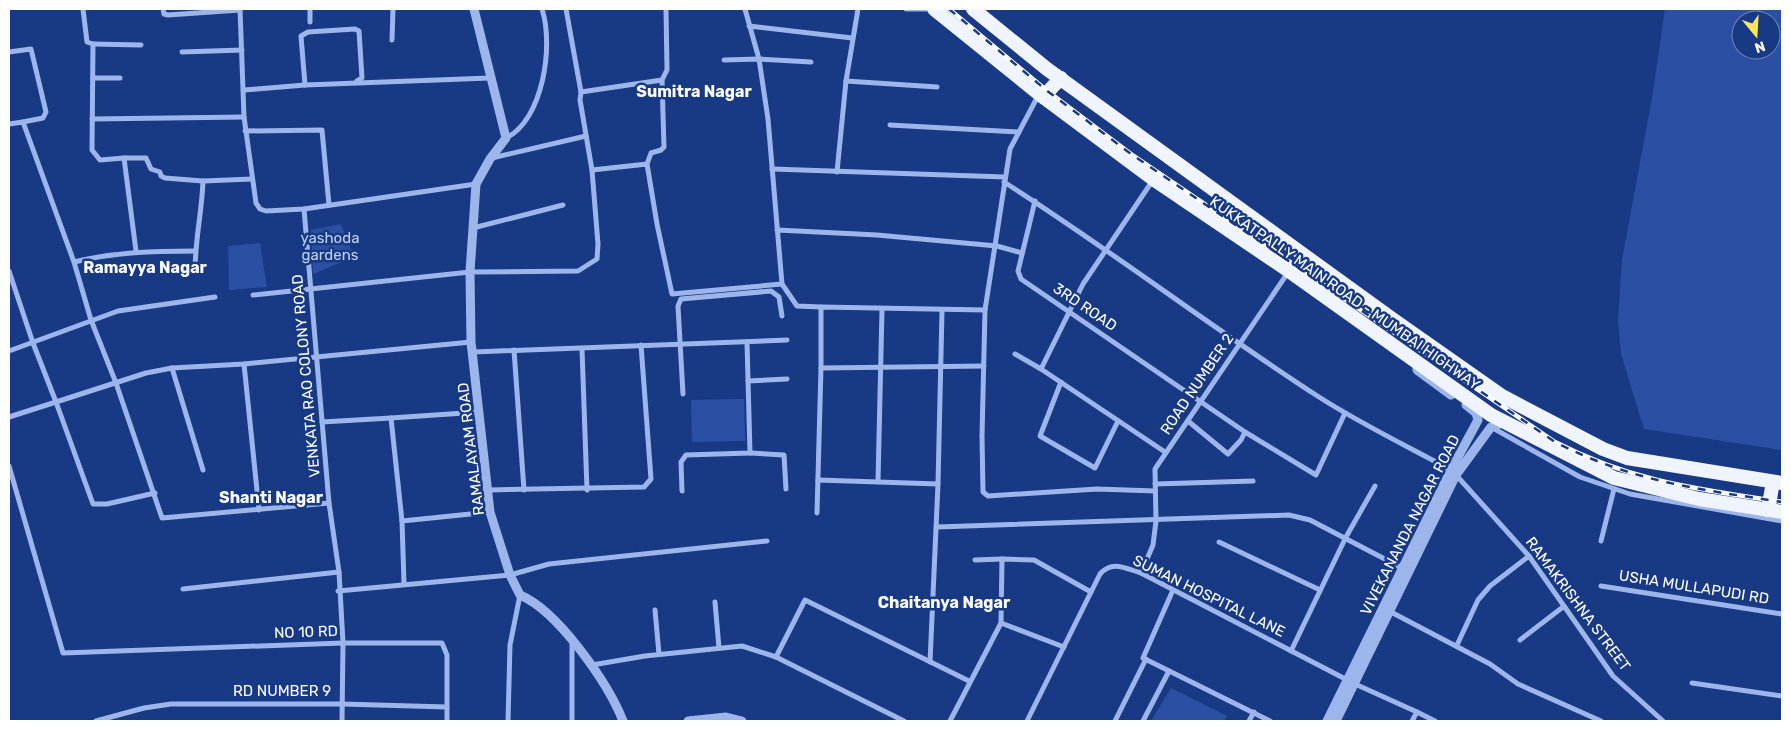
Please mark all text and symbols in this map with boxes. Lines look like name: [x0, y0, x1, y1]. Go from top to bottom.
north arrow: [1731, 10, 1781, 60]
text: N: [1752, 37, 1767, 57]
district label: Sumitra Nagar: [636, 82, 752, 101]
street label: KUKKATPALLY MAIN ROAD - MUMBAI HIGHWAY: [1207, 192, 1484, 394]
park label: yashoda gardens: [301, 229, 359, 264]
district label: Ramayya Nagar: [83, 258, 208, 277]
street label: VENKATA RAO COLONY ROAD: [288, 274, 324, 478]
street label: 3RD ROAD: [1050, 279, 1120, 335]
street label: ROAD NUMBER 2: [1157, 330, 1238, 438]
street label: RAMALAYAM ROAD: [454, 382, 488, 516]
street label: VIVEKANANDA NAGAR ROAD: [1357, 432, 1463, 618]
district label: Shanti Nagar: [219, 488, 324, 507]
street label: RAMAKRISHNA STREET: [1522, 533, 1634, 675]
street label: SUMAN HOSPITAL LANE: [1130, 551, 1288, 641]
street label: USHA MULLAPUDI RD: [1618, 566, 1770, 608]
district label: Chaitanya Nagar: [878, 593, 1011, 612]
street label: NO 10 RD: [274, 622, 338, 642]
street label: RD NUMBER 9: [233, 682, 331, 700]

